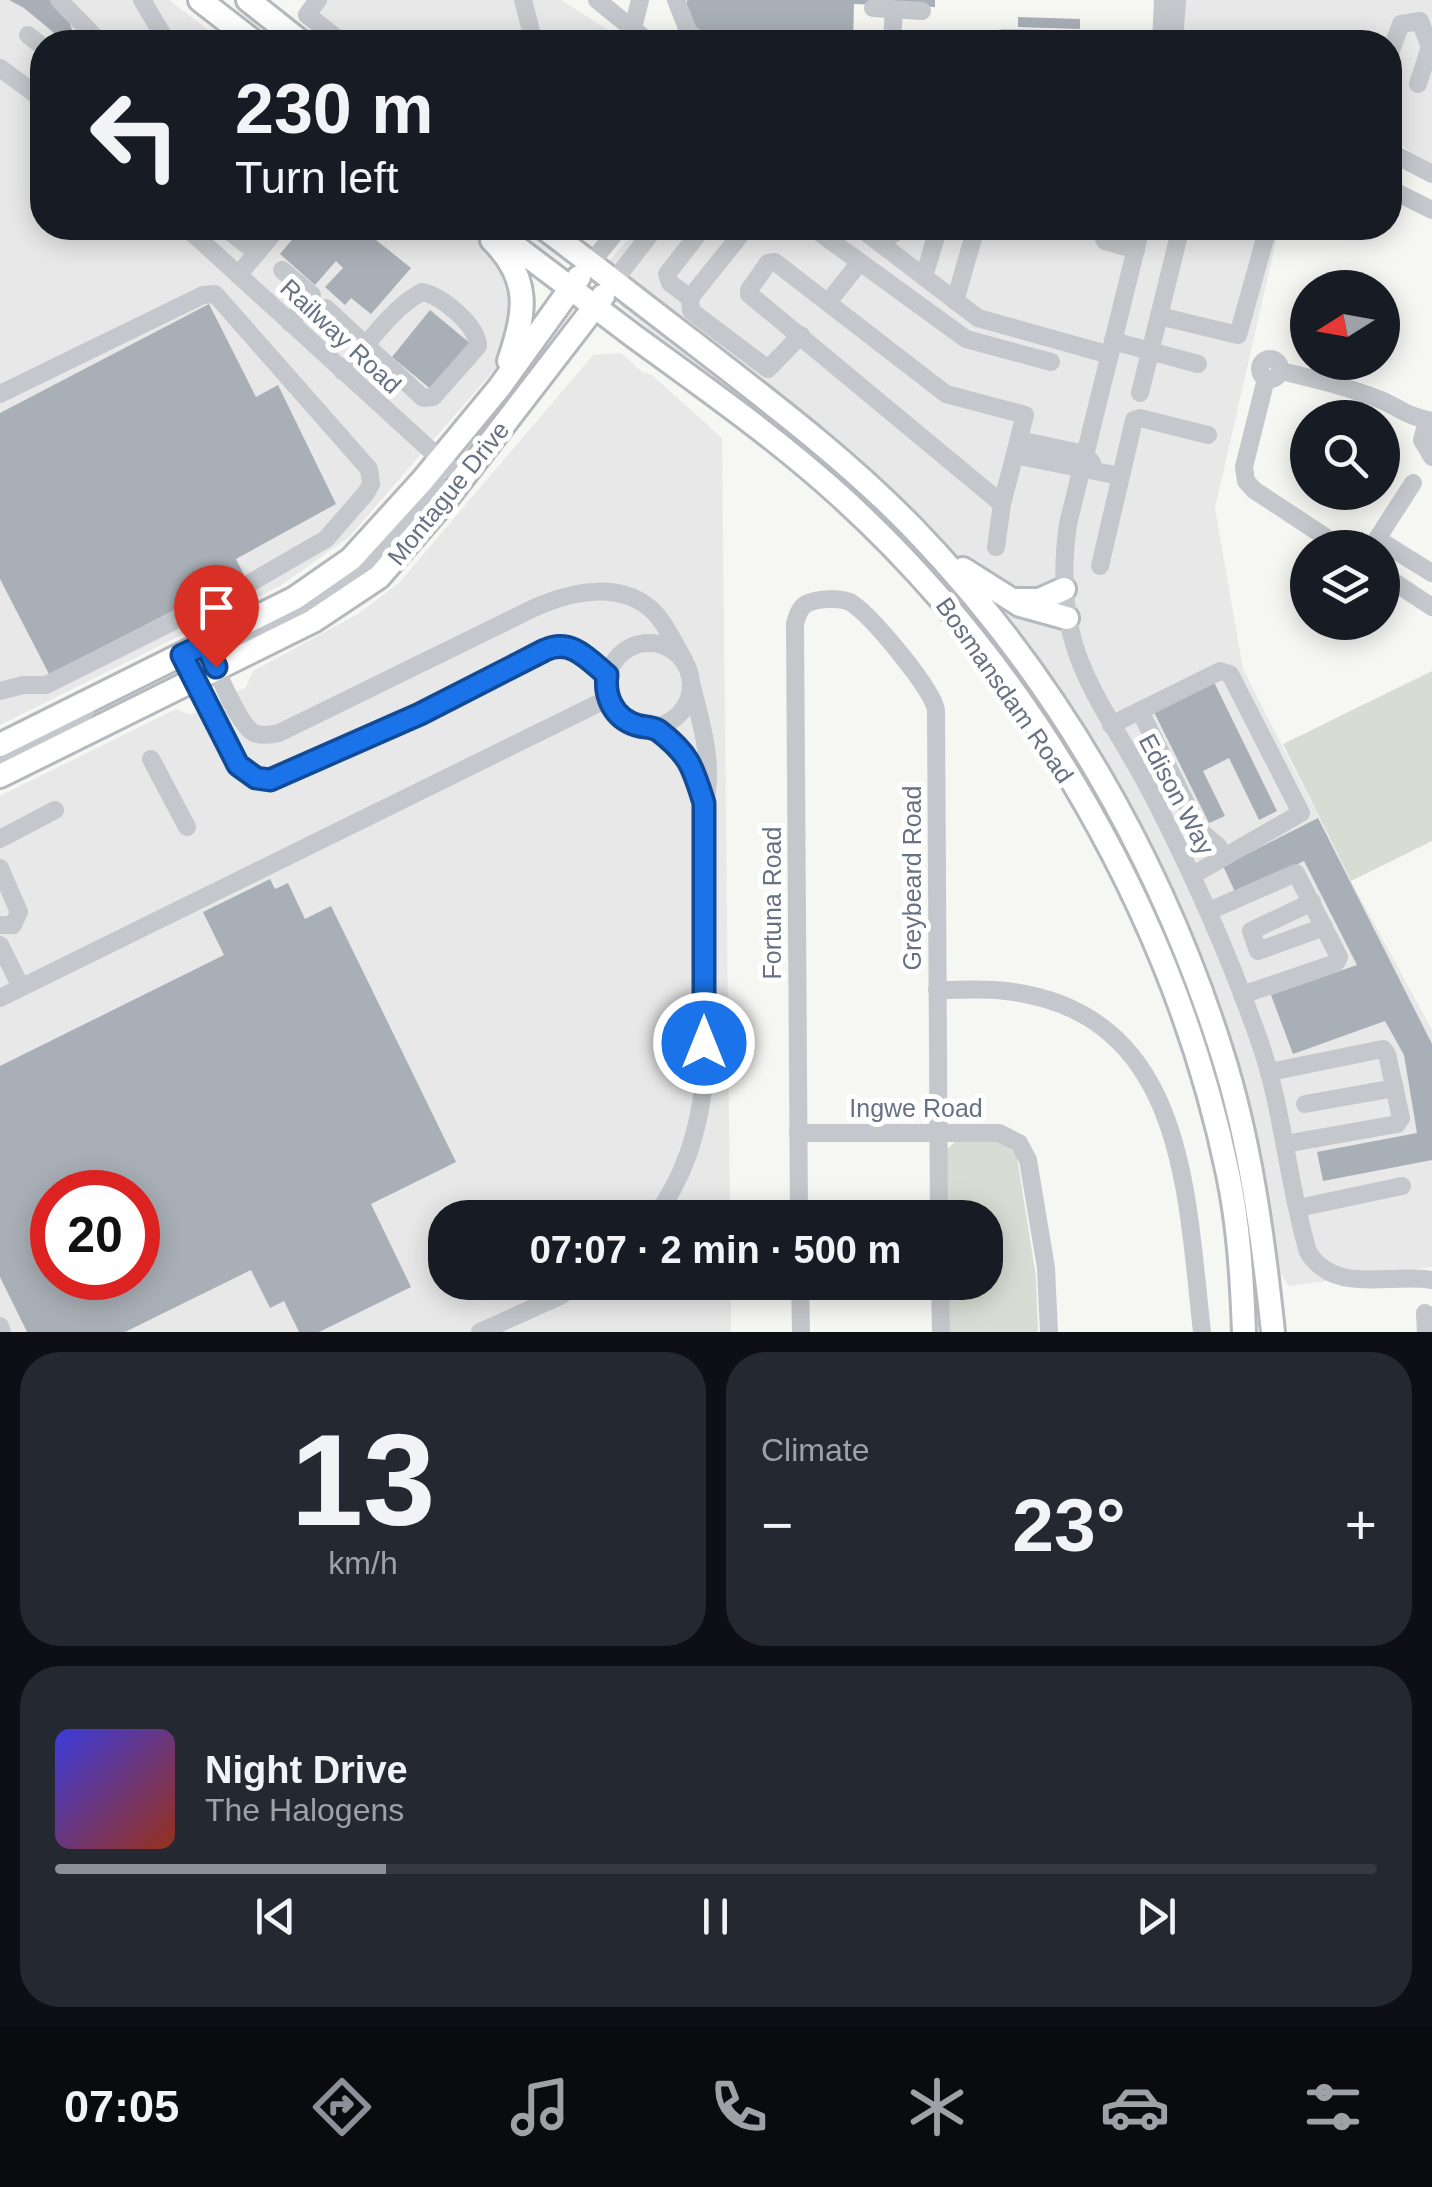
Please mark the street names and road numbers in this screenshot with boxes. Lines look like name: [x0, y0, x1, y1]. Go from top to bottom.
street label: Railway Road: [275, 273, 407, 399]
street label: Montague Drive: [382, 416, 514, 570]
street label: Bosmansdam Road: [931, 592, 1079, 788]
street label: Edison Way: [1134, 729, 1221, 859]
street label: Greybeard Road: [898, 786, 926, 970]
street label: Fortuna Road: [758, 827, 786, 979]
street label: Ingwe Road: [849, 1094, 983, 1122]

